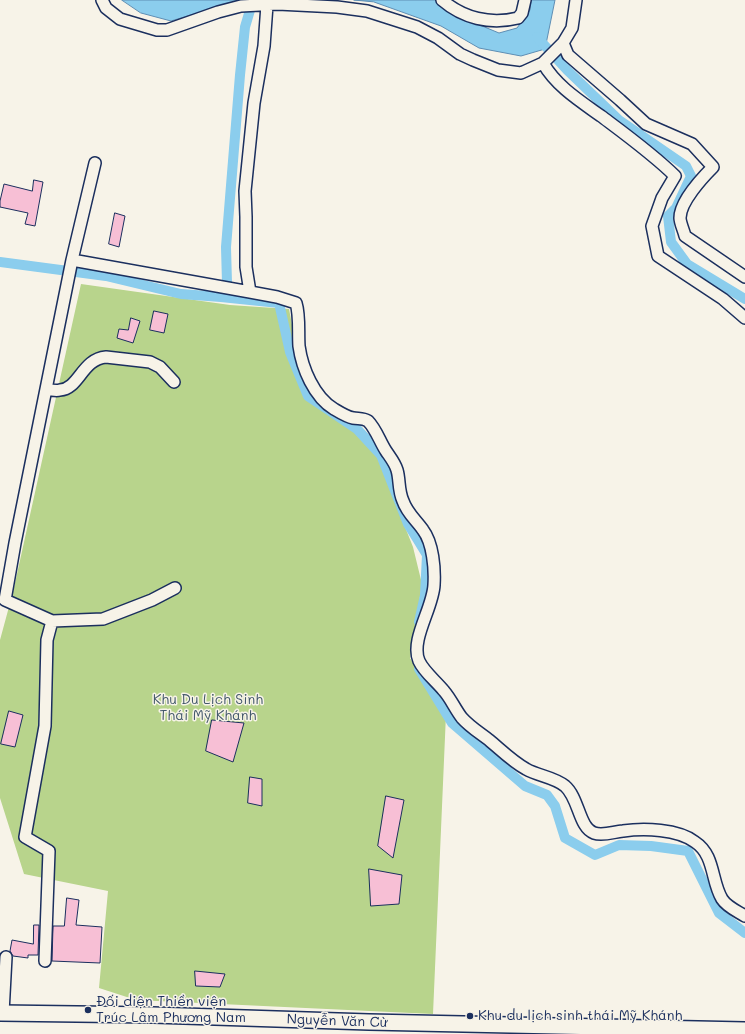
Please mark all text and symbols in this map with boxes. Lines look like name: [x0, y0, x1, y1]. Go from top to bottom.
park label: Khu Du Lịch Sinh Thái Mỹ Khánh: [153, 692, 263, 724]
place label: Đối diện Thiền viện Trúc Lâm Phương Nam: [96, 994, 246, 1026]
marker: Đối diện Thiền viện Trúc Lâm Phương Nam: [83, 1005, 93, 1015]
place label: Khu du lịch sinh thái Mỹ Khánh: [478, 1008, 682, 1024]
street label: Nguyễn Văn Cừ: [286, 1011, 388, 1031]
marker: Khu du lịch sinh thái Mỹ Khánh: [465, 1011, 475, 1021]

